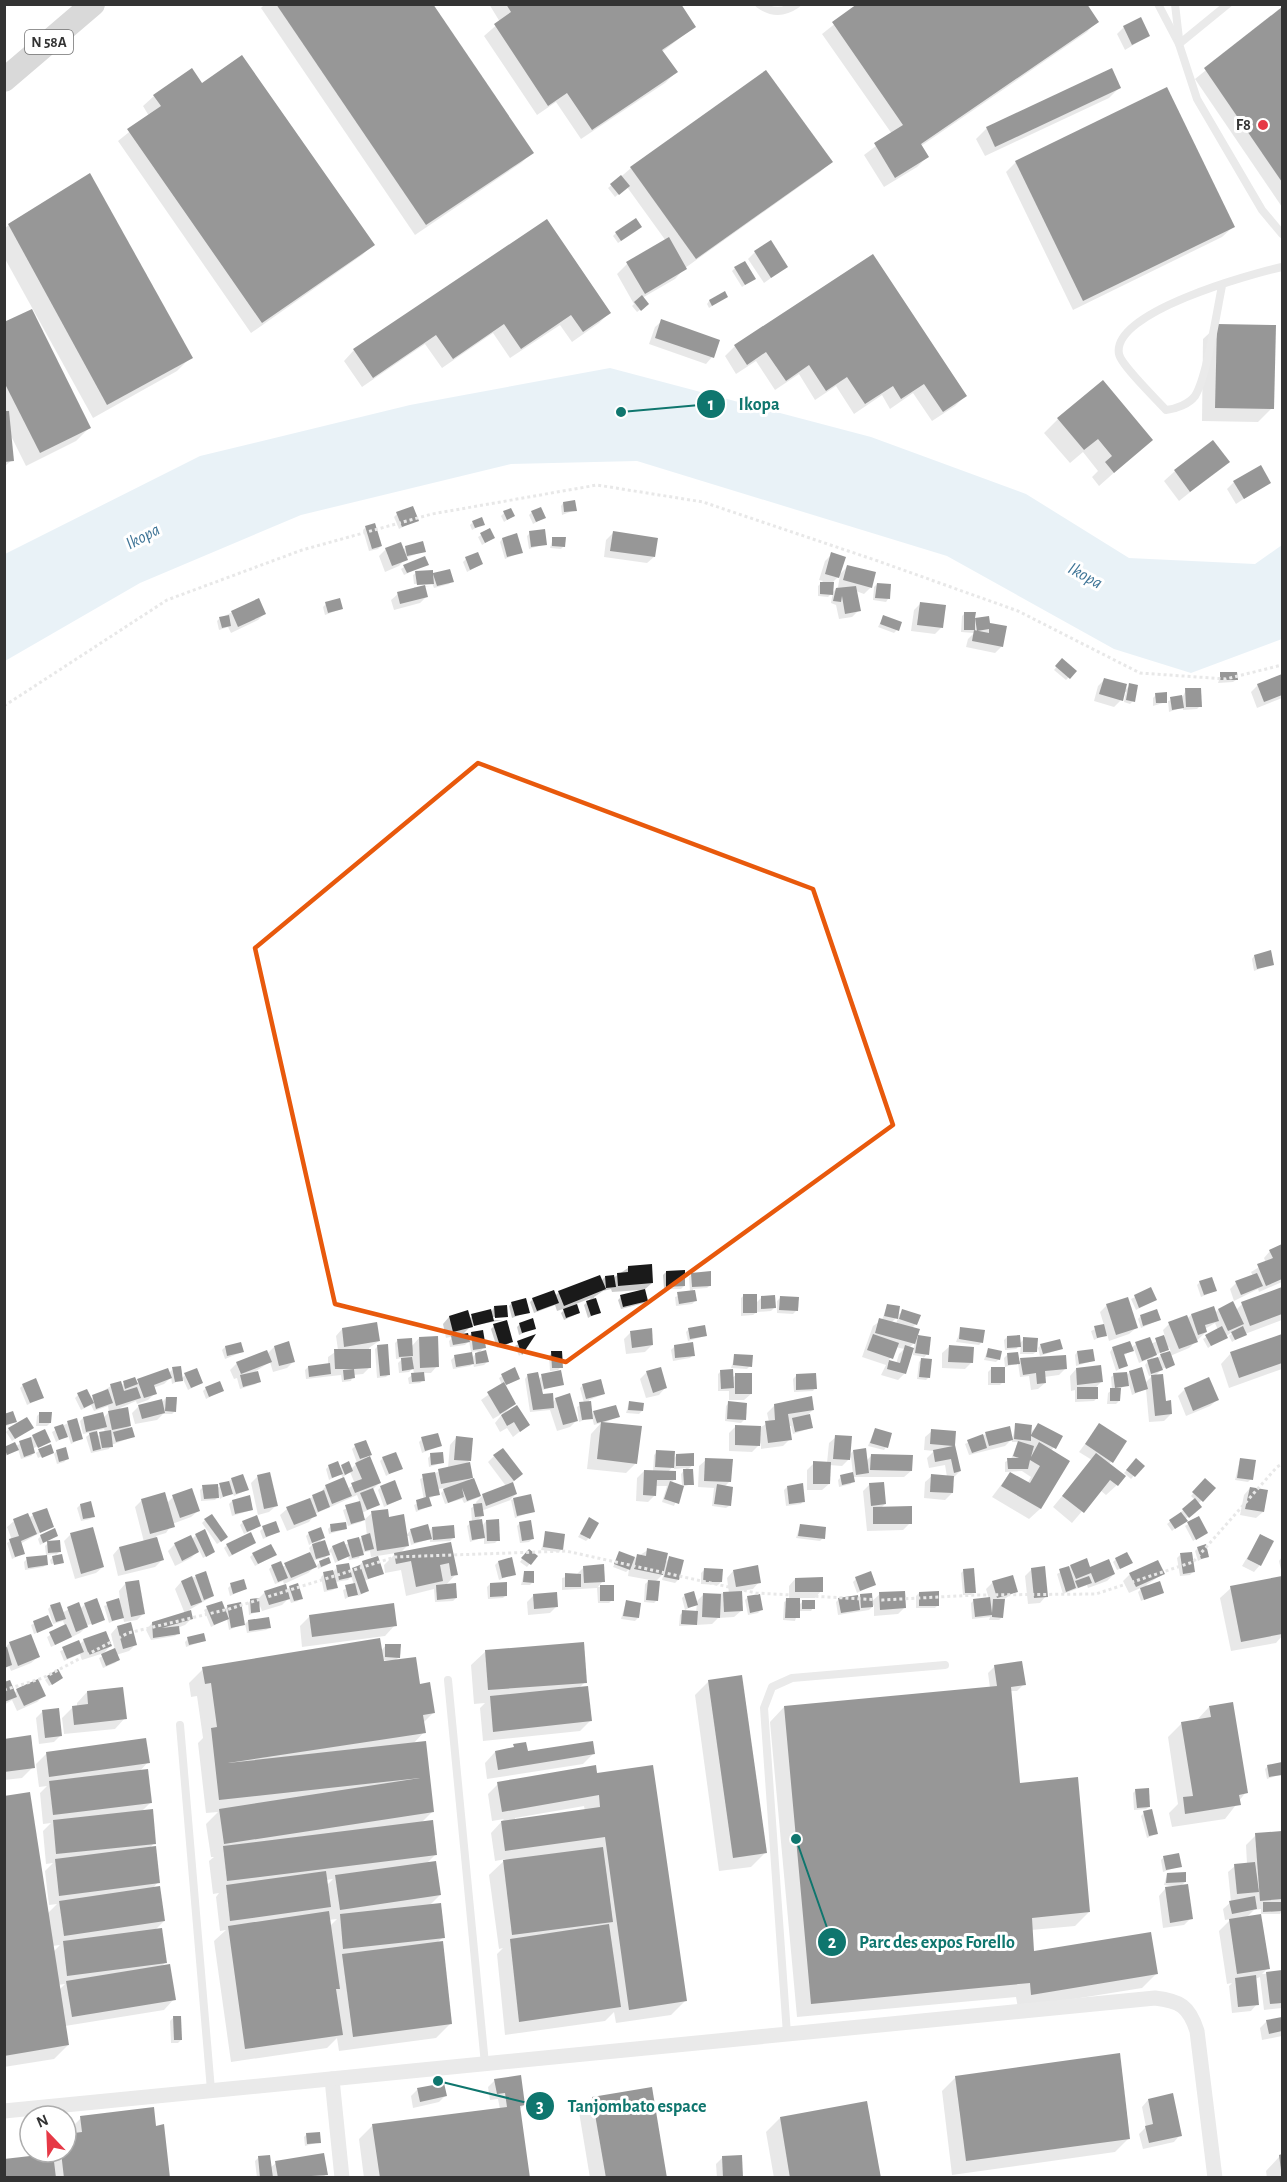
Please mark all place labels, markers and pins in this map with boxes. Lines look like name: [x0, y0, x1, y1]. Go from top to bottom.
place label: F8: [1236, 117, 1251, 133]
marker: F8: [1256, 118, 1270, 132]
callout: Ikopa: [696, 386, 791, 422]
callout: Parc des expos Forello: [817, 1924, 1027, 1960]
callout: Tanjombato espace: [525, 2088, 718, 2124]

